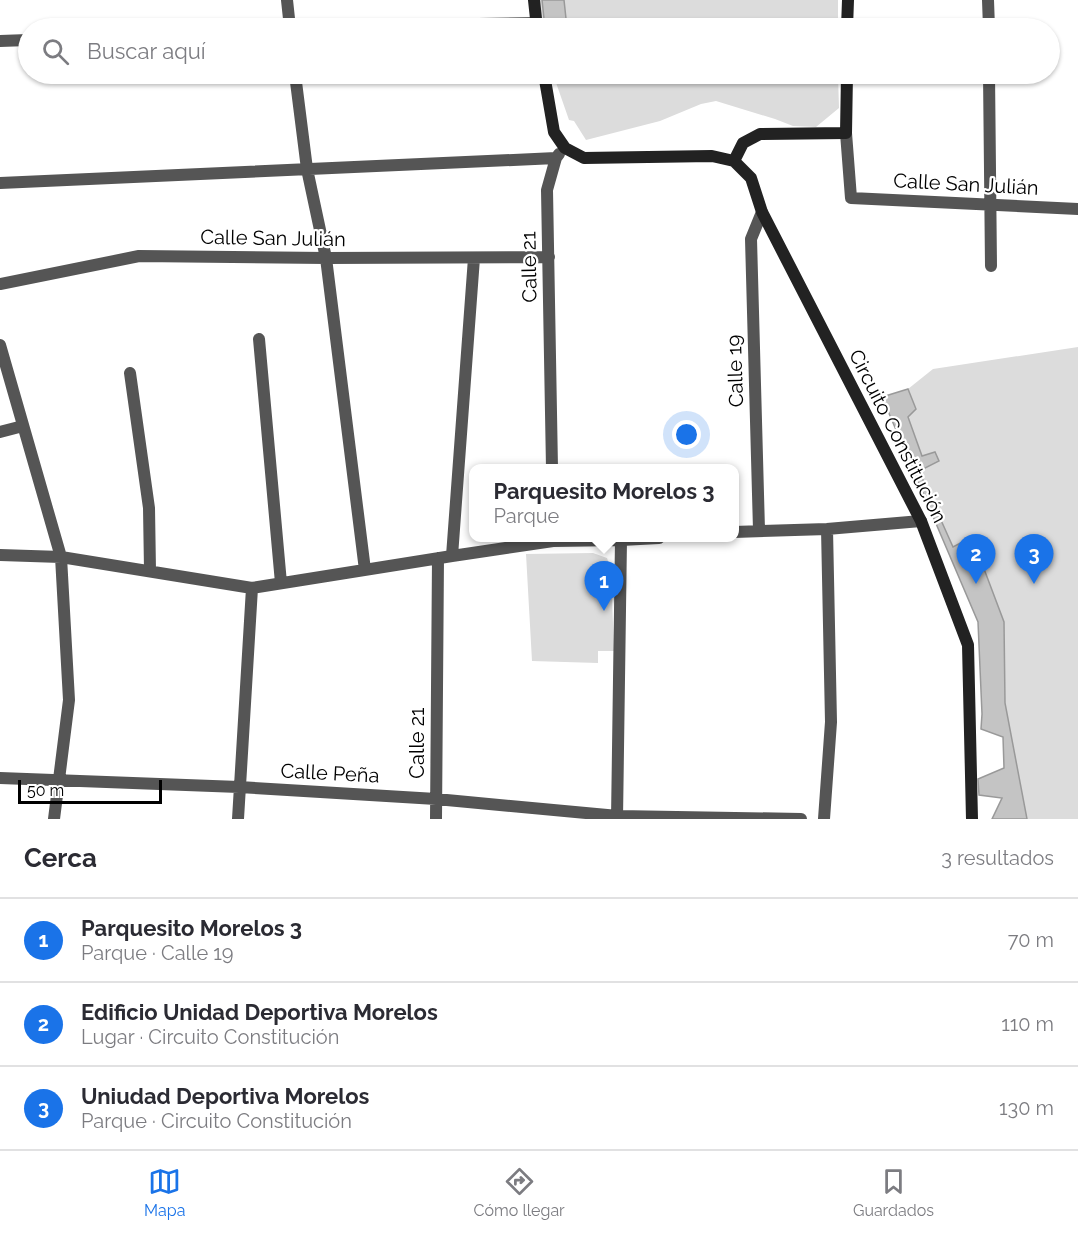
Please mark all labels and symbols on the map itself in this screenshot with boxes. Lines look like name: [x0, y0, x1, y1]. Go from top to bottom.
street label: Calle San Julián: [893, 168, 1039, 200]
street label: Calle San Julián: [200, 225, 346, 251]
street label: Calle 21: [516, 231, 542, 303]
street label: Calle 19: [722, 334, 748, 408]
street label: Circuito Constitución: [844, 345, 952, 527]
your location: [672, 420, 701, 449]
pin: 2: [956, 534, 996, 584]
pin: 3: [1014, 534, 1054, 584]
pin: 1: [584, 562, 624, 611]
street label: Calle 21: [405, 707, 429, 779]
street label: Calle Peña: [280, 758, 380, 788]
scale bar: [18, 777, 162, 804]

